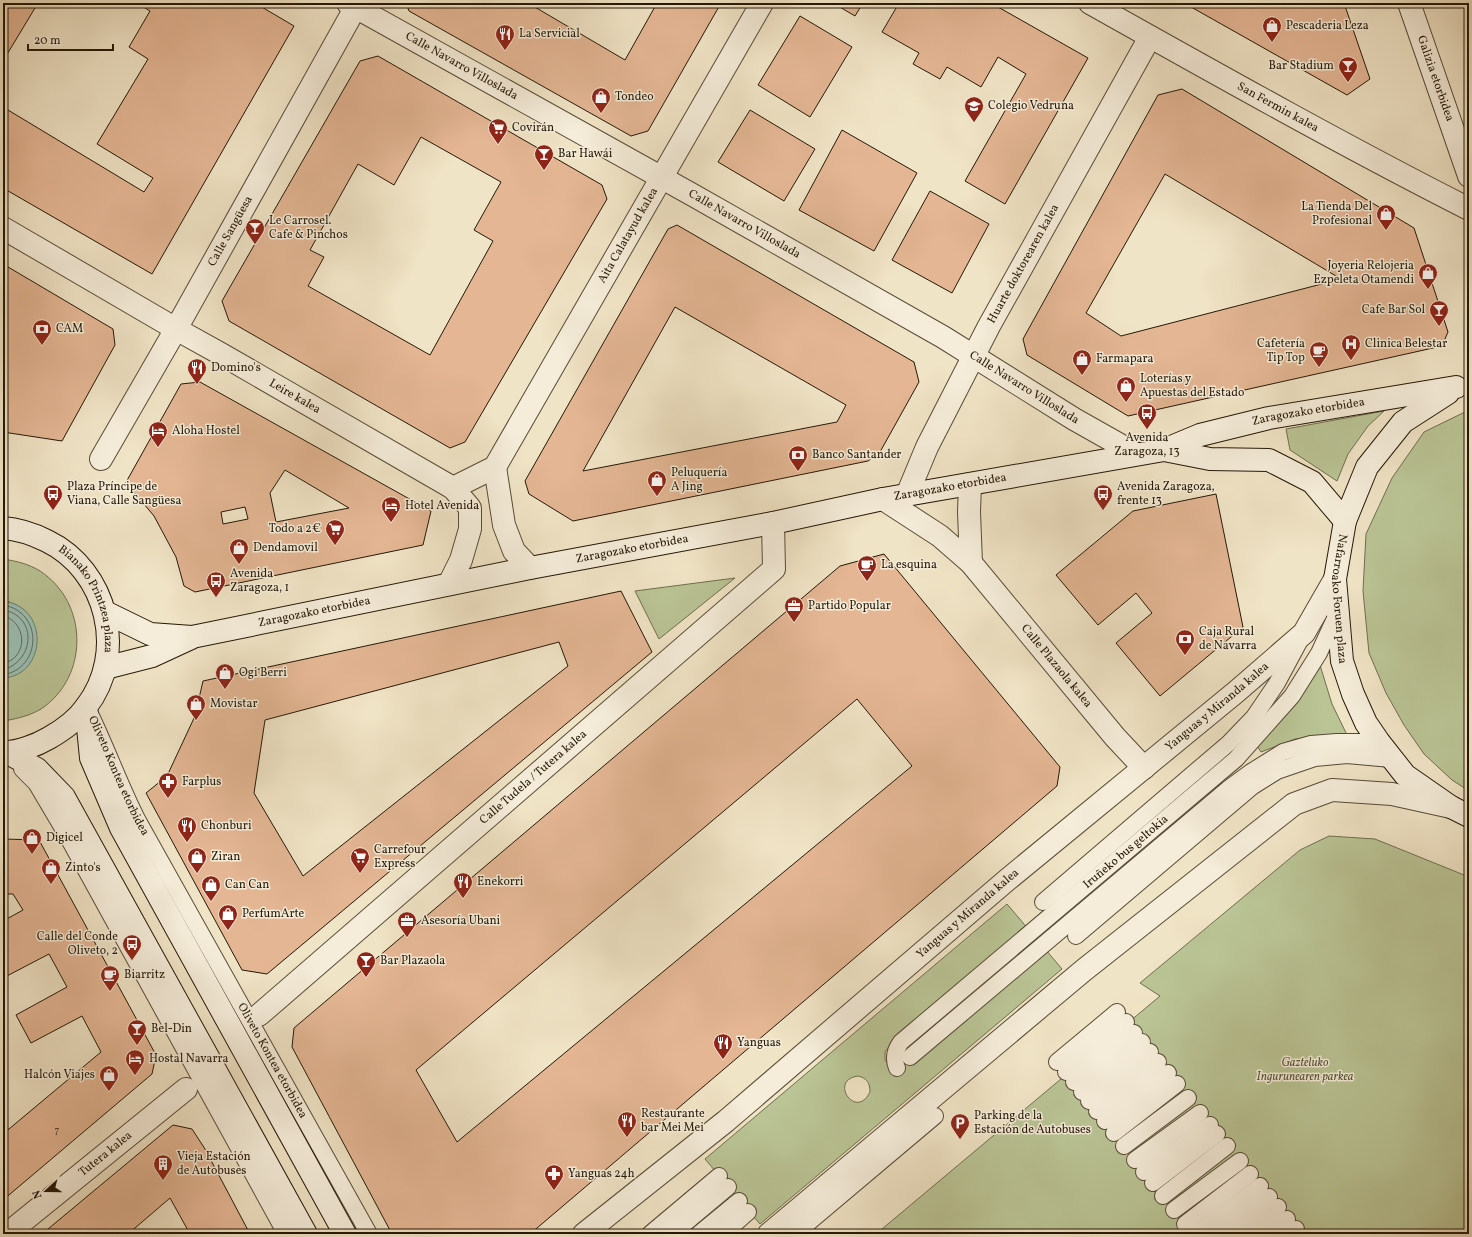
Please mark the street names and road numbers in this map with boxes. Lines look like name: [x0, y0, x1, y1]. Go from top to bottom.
street label: Calle Navarro Villoslada: [402, 28, 521, 104]
street label: Galizia etorbidea: [1413, 33, 1458, 124]
street label: San Fermin kalea: [1234, 79, 1321, 136]
street label: Aita Calatayud kalea: [594, 185, 662, 286]
street label: Calle Navarro Villoslada: [685, 186, 804, 263]
street label: Calle Sangüesa: [204, 193, 257, 270]
street label: Huarte doktorearen kalea: [984, 202, 1063, 326]
street label: Calle Navarro Villoslada: [966, 347, 1082, 428]
street label: Leire kalea: [266, 375, 323, 418]
street label: Zaragozako etorbidea: [1250, 394, 1366, 430]
street label: Zaragozako etorbidea: [892, 470, 1008, 505]
street label: Zaragozako etorbidea: [575, 531, 690, 567]
street label: Nafarroako Foruen plaza: [1327, 533, 1351, 664]
street label: Bianako Printzea plaza: [55, 542, 116, 654]
street label: Zaragozako etorbidea: [257, 593, 372, 631]
street label: Calle Plazaola kalea: [1017, 621, 1096, 711]
street label: Yanguas y Miranda kalea: [1162, 659, 1272, 755]
street label: Oliveto Kontea etorbidea: [84, 713, 153, 839]
street label: Calle Tudela / Tutera kalea: [476, 726, 590, 828]
street label: Iruñeko bus geltokia: [1080, 811, 1172, 893]
street label: Yanguas y Miranda kalea: [913, 865, 1023, 962]
street label: Oliveto Kontea etorbidea: [233, 1000, 311, 1121]
street label: Tutera kalea: [76, 1128, 136, 1180]

